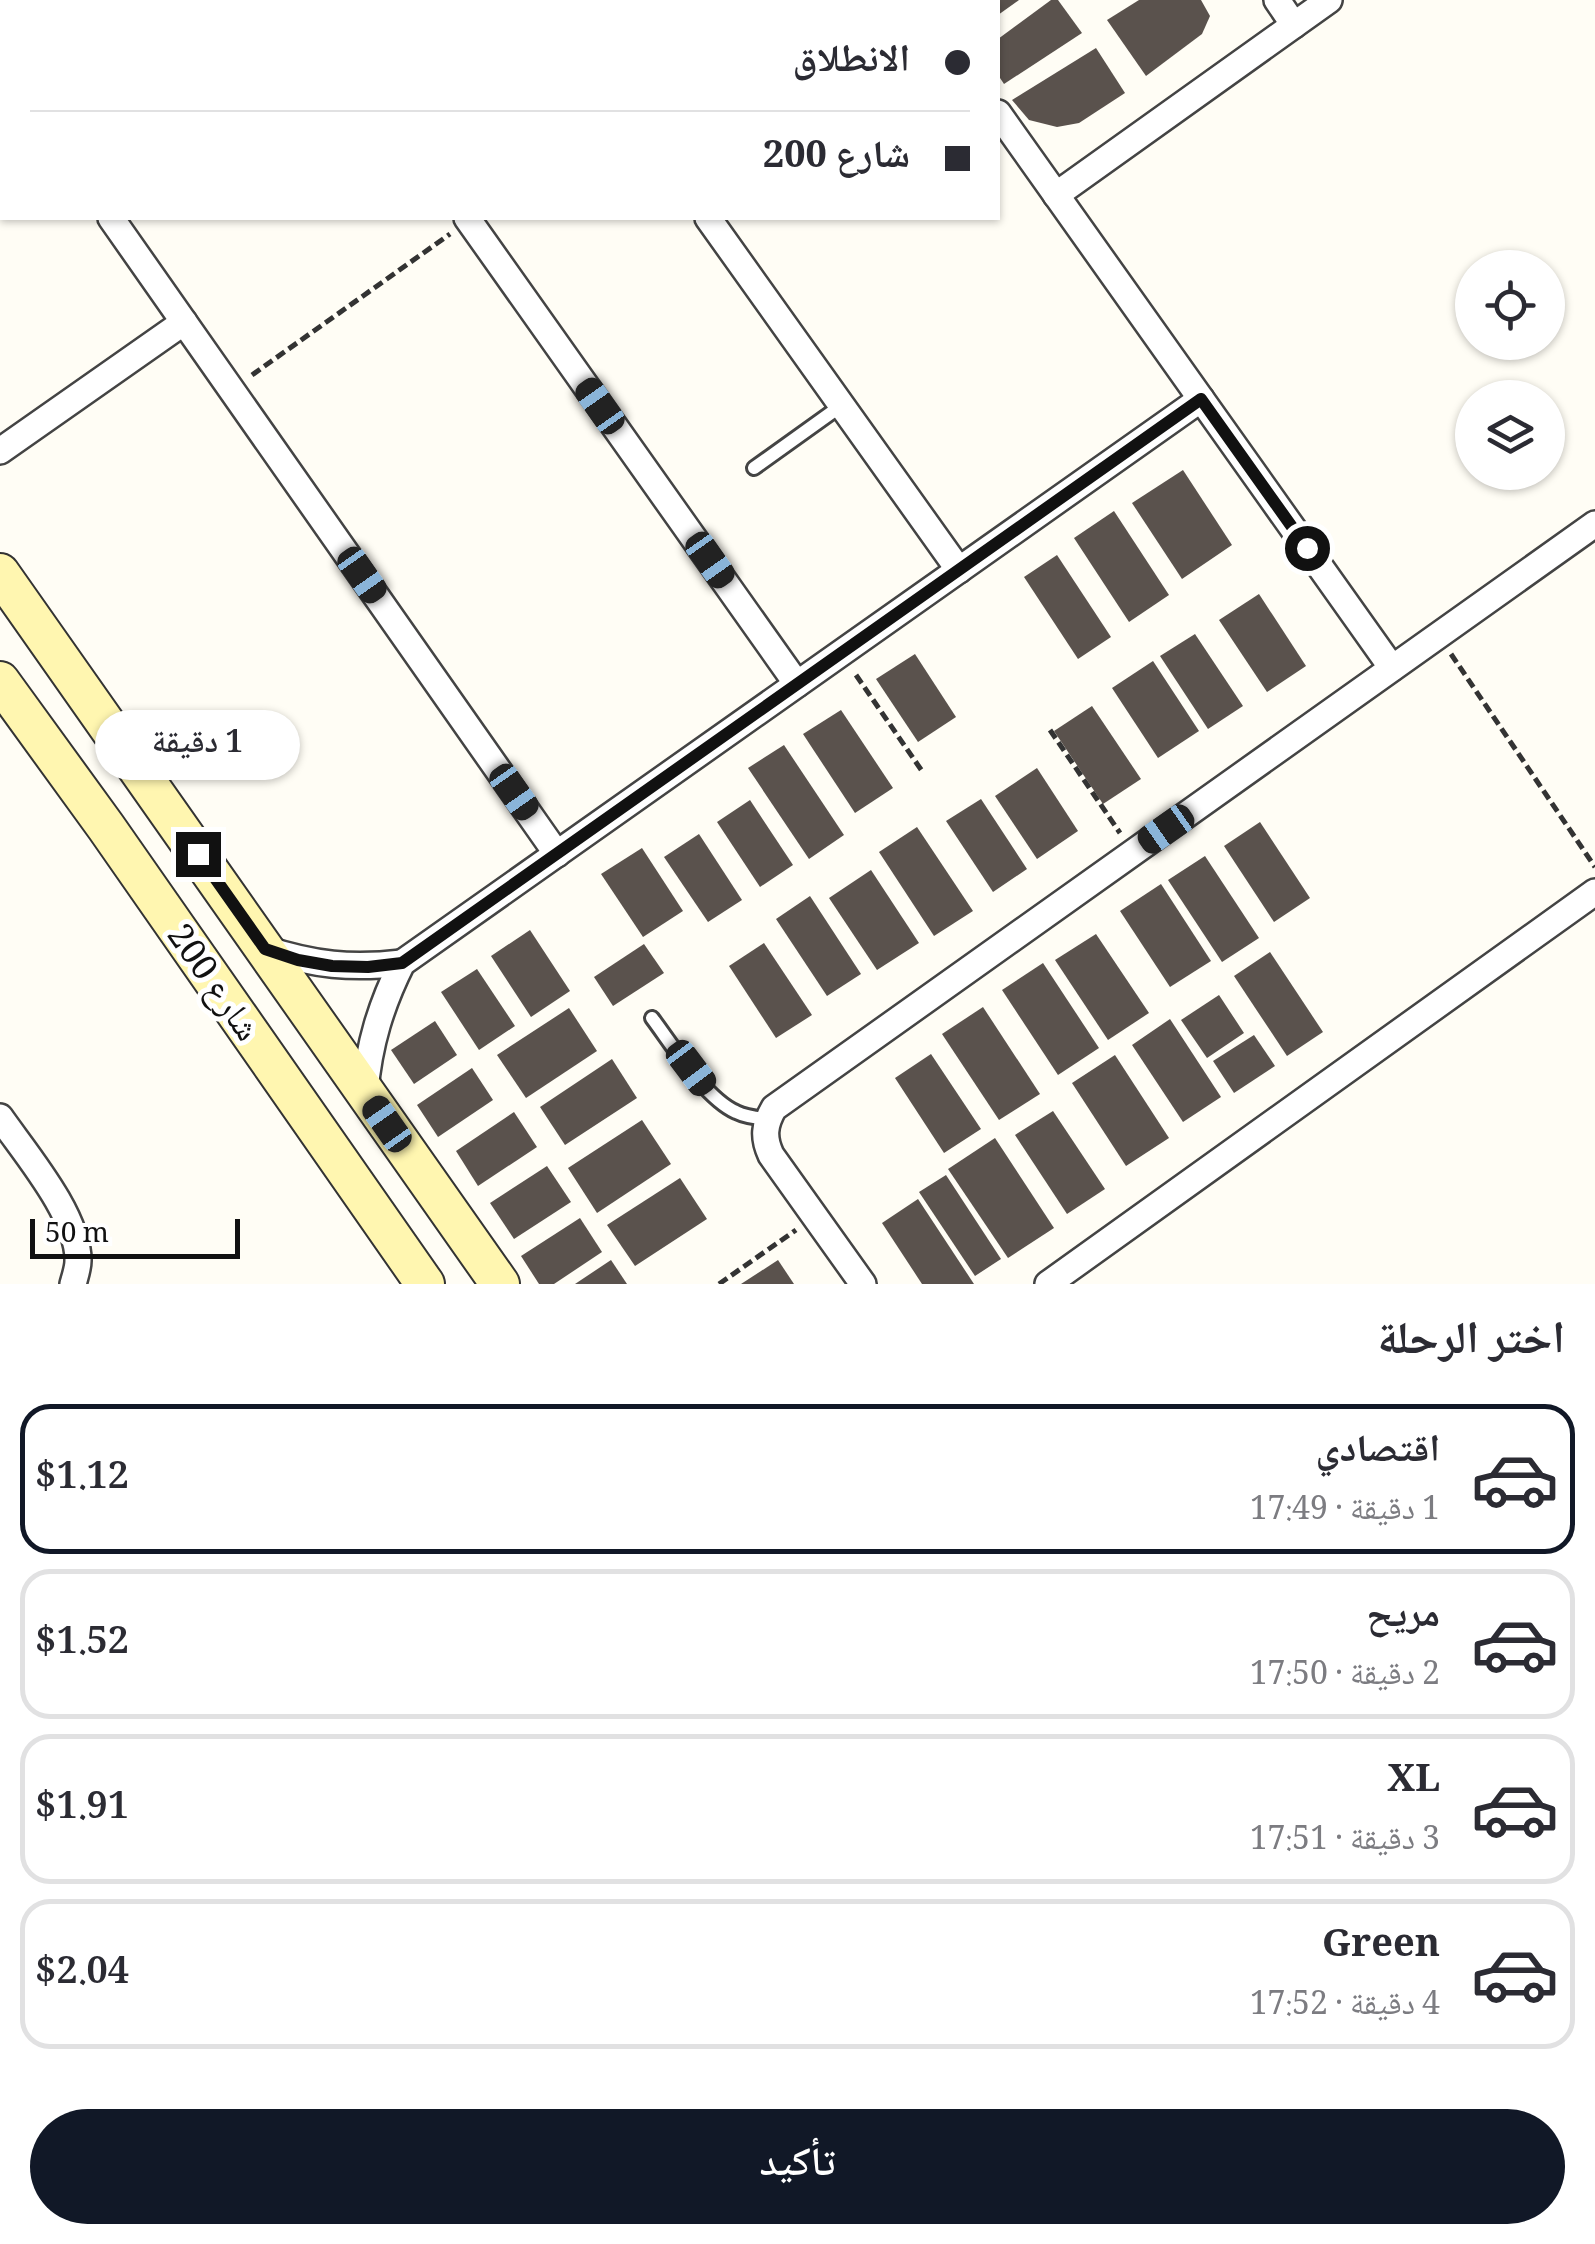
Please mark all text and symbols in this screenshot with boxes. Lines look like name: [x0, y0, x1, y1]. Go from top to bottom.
text: الانطلاق: [792, 30, 910, 95]
text: شارع 200: [763, 126, 910, 191]
map controls: [1455, 250, 1565, 490]
button: locate: [1455, 250, 1565, 360]
car: [571, 373, 629, 439]
button: layers: [1455, 380, 1565, 490]
route start: [1285, 526, 1330, 571]
car: [681, 527, 739, 593]
car: [333, 542, 391, 608]
callout: 1 دقيقة: [96, 709, 300, 779]
text: 1 دقيقة: [152, 718, 243, 772]
car: [485, 759, 543, 825]
car: [1133, 800, 1199, 858]
route end: [176, 832, 221, 877]
street label: شارع 200: [148, 913, 273, 1056]
car: [661, 1035, 721, 1101]
car: [358, 1091, 416, 1157]
text: 50 m: [45, 1212, 109, 1260]
scale bar: [30, 1214, 240, 1258]
text: اختر الرحلة: [1378, 1305, 1565, 1382]
text: اقتصادي: [1316, 1420, 1440, 1485]
icon: car: [1470, 1434, 1560, 1524]
text: $1.12: [35, 1447, 129, 1512]
text: 1 دقيقة · 17:49: [1250, 1485, 1440, 1539]
text: مريح: [1366, 1585, 1440, 1650]
icon: car: [1470, 1599, 1560, 1689]
text: $1.52: [35, 1612, 129, 1677]
text: 2 دقيقة · 17:50: [1250, 1650, 1440, 1704]
text: XL: [1387, 1750, 1440, 1815]
icon: car: [1470, 1764, 1560, 1854]
text: $1.91: [35, 1777, 129, 1842]
text: 3 دقيقة · 17:51: [1250, 1815, 1440, 1869]
text: Green: [1322, 1915, 1440, 1980]
icon: car: [1470, 1929, 1560, 2019]
text: $2.04: [35, 1942, 129, 2007]
text: 4 دقيقة · 17:52: [1250, 1980, 1440, 2034]
button: تأكيد: [30, 2109, 1565, 2224]

